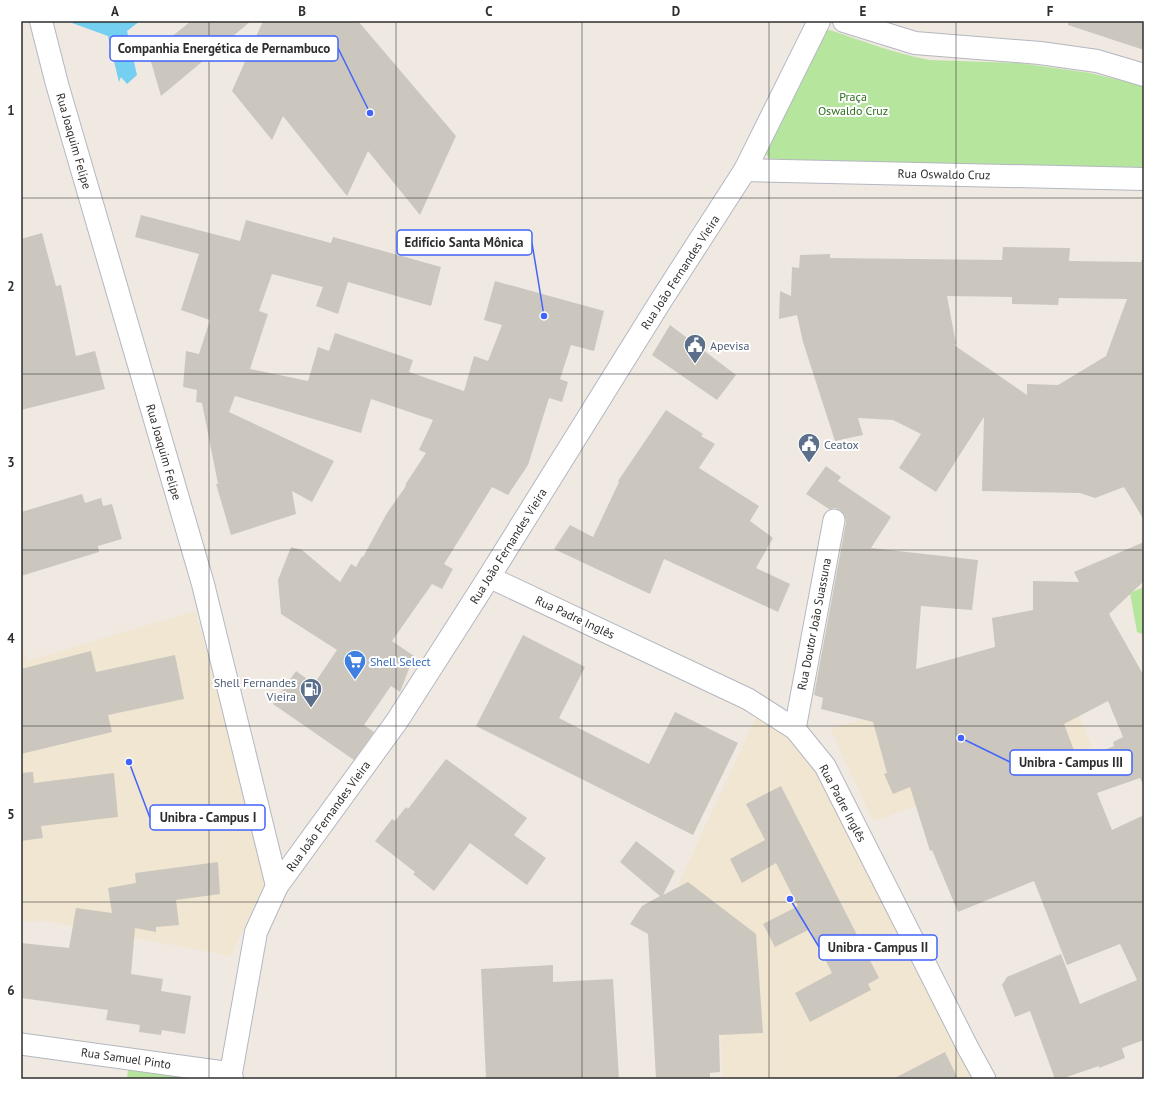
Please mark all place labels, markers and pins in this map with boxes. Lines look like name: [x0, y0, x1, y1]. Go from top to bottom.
callout: Companhia Energética de Pernambuco: [110, 36, 338, 61]
callout: Edifício Santa Mônica: [397, 230, 532, 255]
public building icon: Apevisa: [682, 332, 708, 365]
place label: Apevisa: [710, 338, 749, 353]
public building icon: Ceatox: [796, 431, 822, 464]
place label: Ceatox: [824, 437, 859, 452]
supermarket icon: Shell Select: [342, 648, 368, 681]
place label: Shell Select: [370, 654, 431, 669]
place label: Shell Fernandes Vieira: [214, 675, 296, 704]
fuel station icon: Shell Fernandes Vieira: [298, 676, 324, 709]
callout: Unibra - Campus III: [1010, 750, 1132, 775]
callout: Unibra - Campus I: [150, 805, 265, 830]
callout: Unibra - Campus II: [819, 935, 937, 960]

